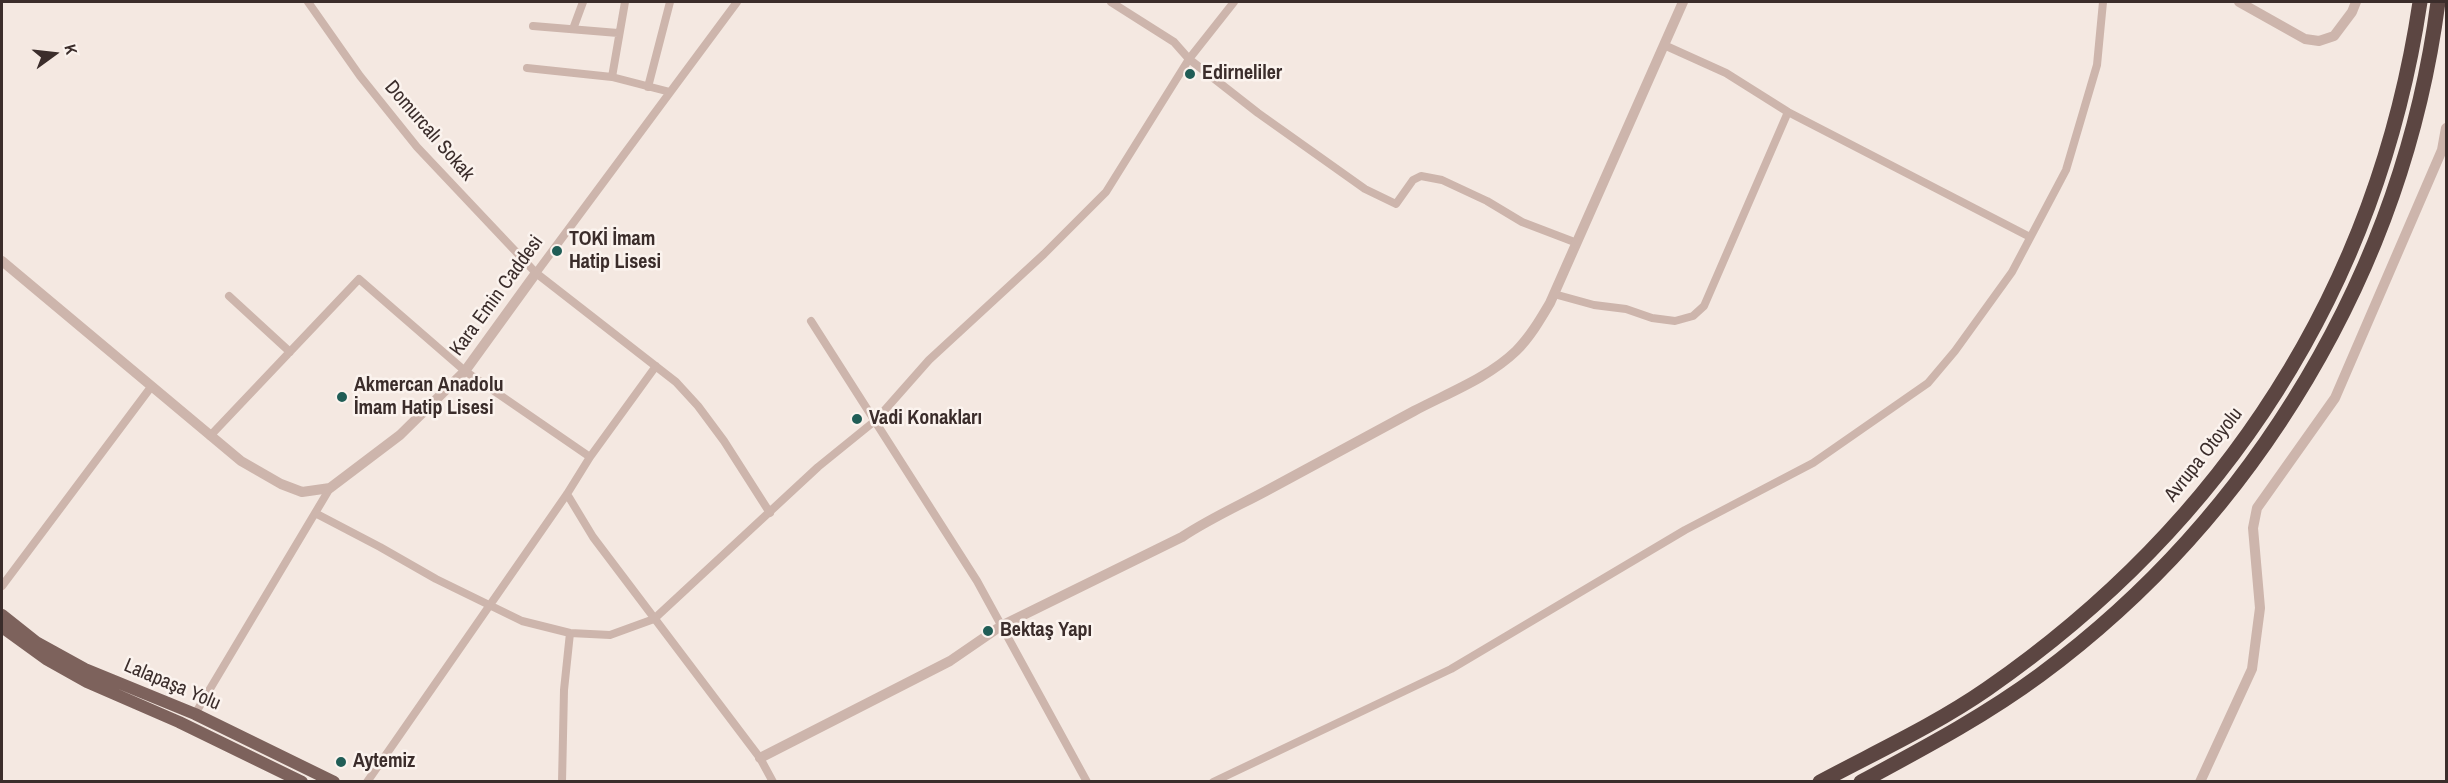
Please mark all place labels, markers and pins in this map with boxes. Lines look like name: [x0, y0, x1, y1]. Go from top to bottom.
place label: Edirneliler: [1202, 62, 1282, 86]
marker: Edirneliler: [1183, 67, 1197, 81]
place label: TOKİ İmam Hatip Lisesi: [569, 228, 661, 275]
marker: TOKİ İmam Hatip Lisesi: [550, 244, 564, 258]
place label: Akmercan Anadolu İmam Hatip Lisesi: [354, 374, 503, 421]
marker: Akmercan Anadolu İmam Hatip Lisesi: [335, 390, 349, 404]
place label: Vadi Konakları: [869, 407, 982, 431]
marker: Vadi Konakları: [850, 412, 864, 426]
place label: Bektaş Yapı: [1000, 619, 1092, 643]
marker: Bektaş Yapı: [981, 624, 995, 638]
place label: Aytemiz: [353, 750, 415, 774]
marker: Aytemiz: [334, 755, 348, 769]

